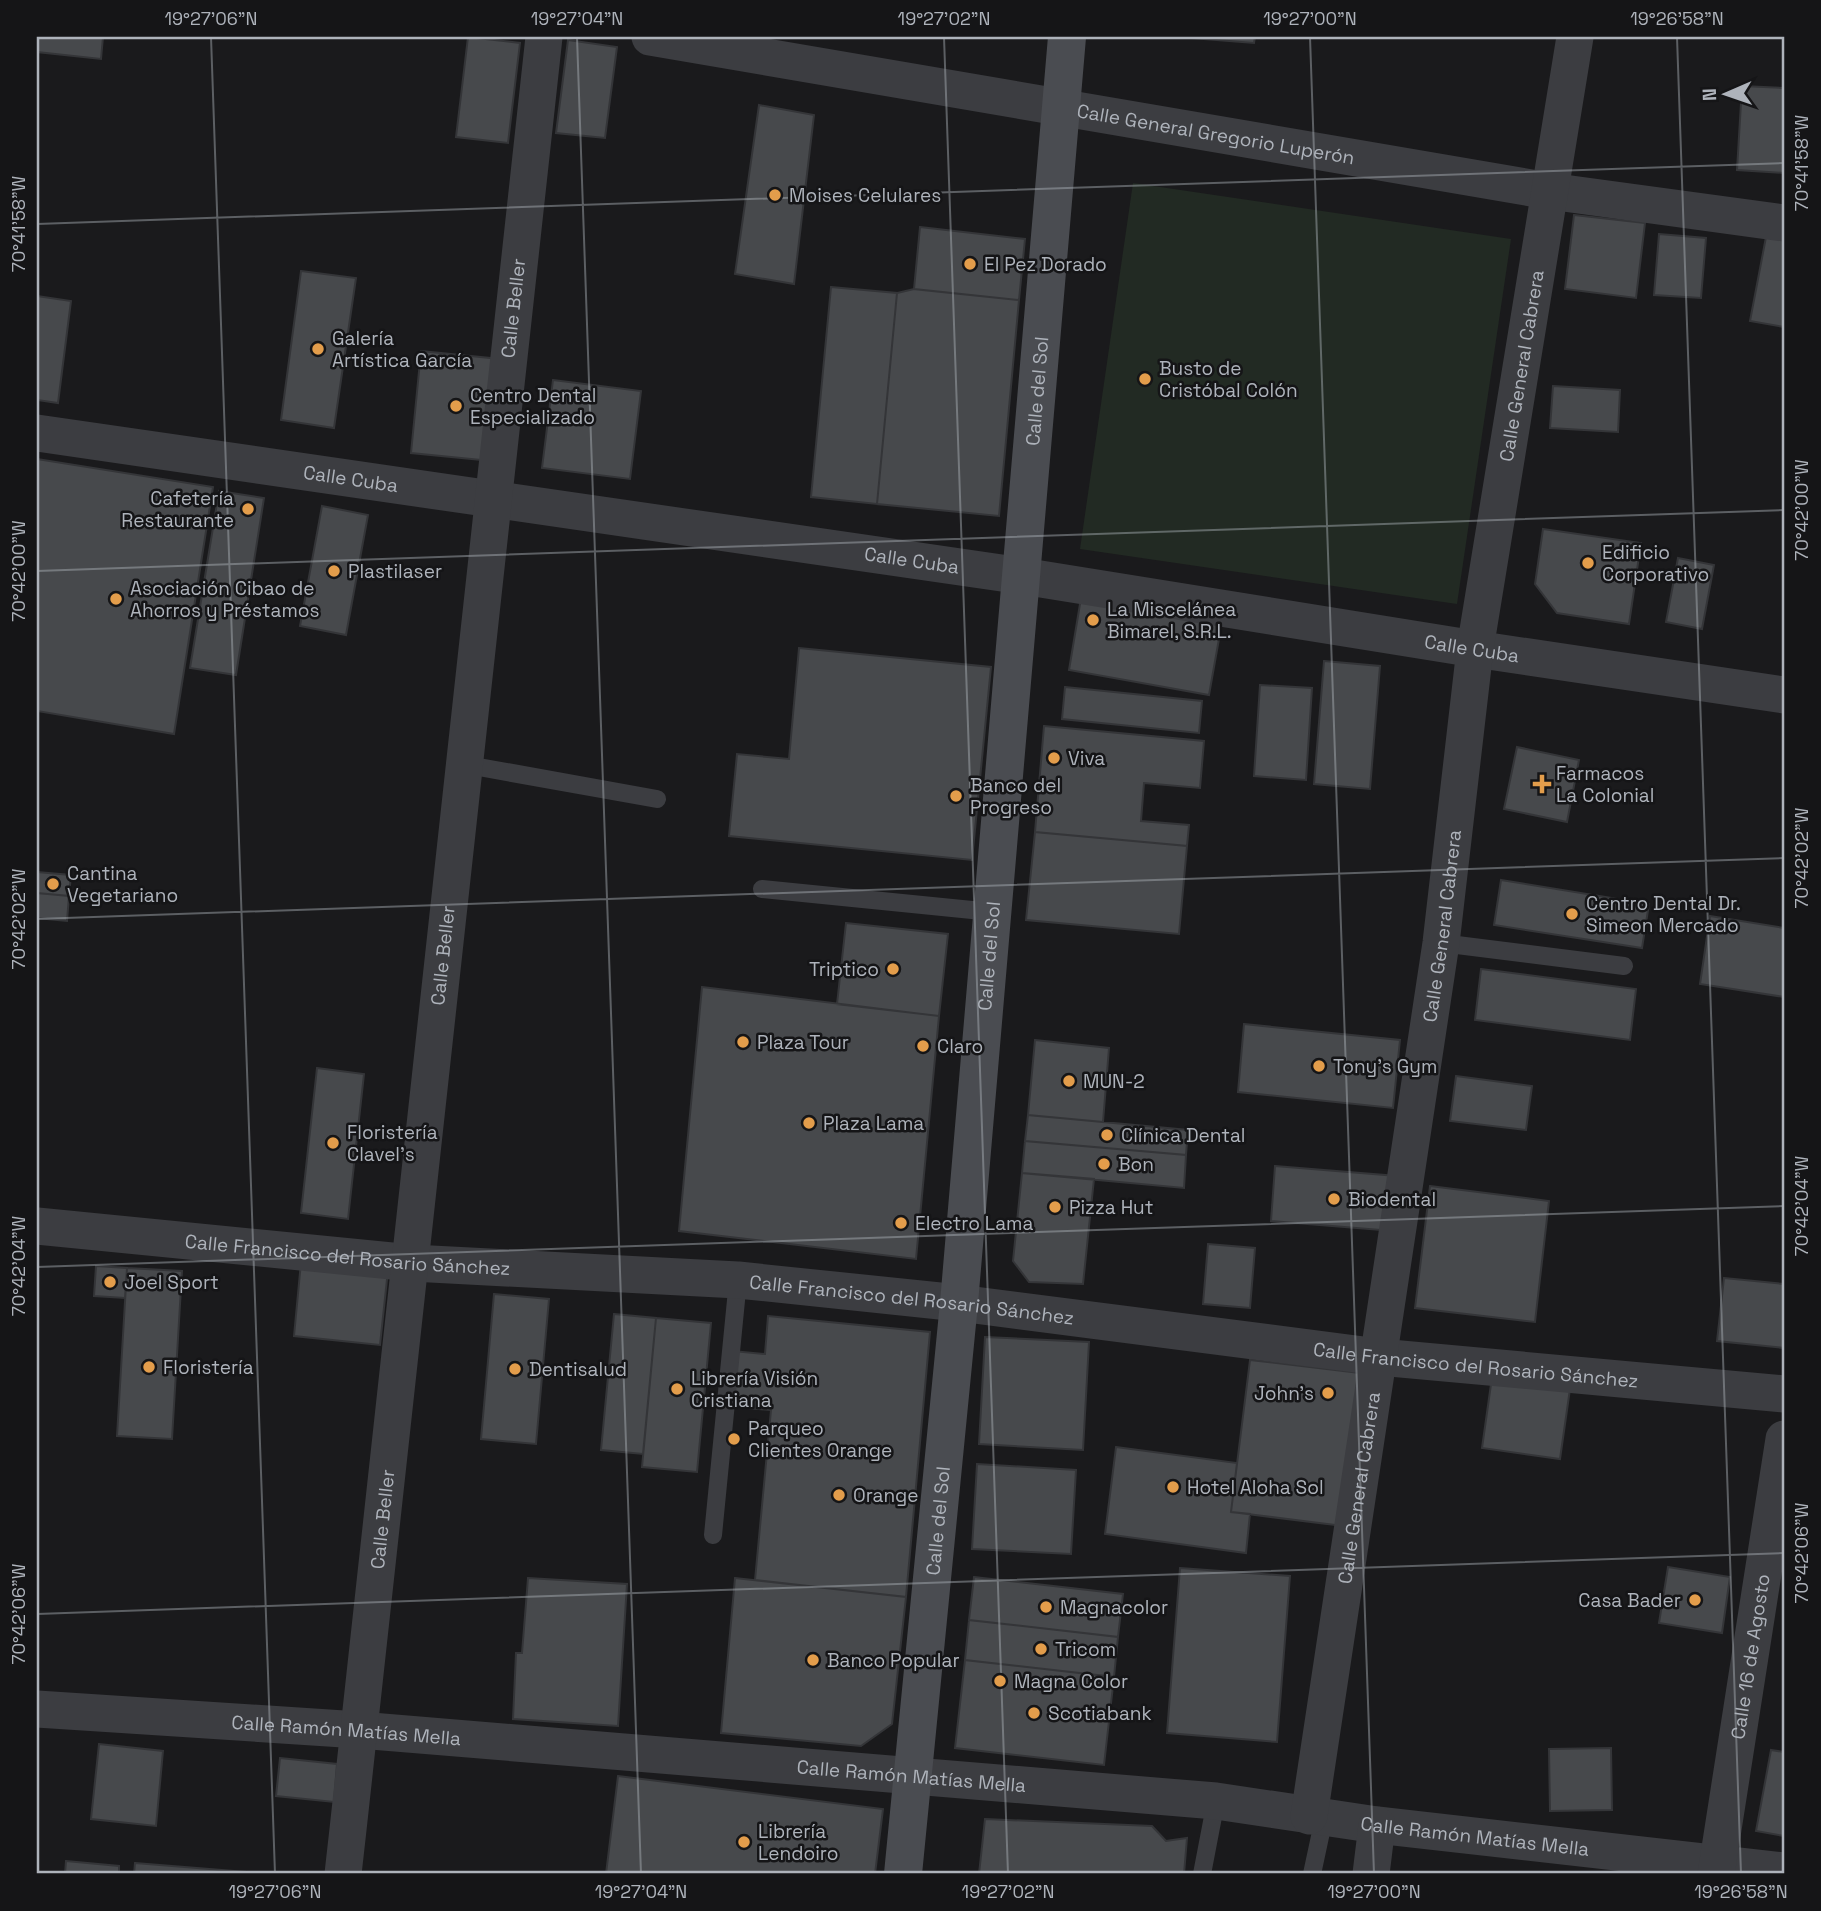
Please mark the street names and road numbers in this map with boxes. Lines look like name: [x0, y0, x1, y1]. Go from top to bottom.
street label: Calle General Gregorio Luperón: [1075, 98, 1356, 170]
street label: Calle Beller: [495, 257, 531, 359]
street label: Calle General Cabrera: [1494, 268, 1550, 463]
street label: Calle del Sol: [1020, 335, 1054, 447]
street label: Calle Cuba: [302, 460, 400, 498]
street label: Calle Cuba: [863, 541, 961, 580]
street label: Calle Cuba: [1423, 629, 1521, 668]
street label: Calle General Cabrera: [1417, 828, 1467, 1024]
street label: Calle del Sol: [972, 900, 1006, 1012]
street label: Calle Beller: [425, 904, 461, 1007]
street label: Calle Francisco del Rosario Sánchez: [184, 1229, 511, 1281]
street label: Calle Francisco del Rosario Sánchez: [748, 1269, 1075, 1331]
street label: Calle Francisco del Rosario Sánchez: [1312, 1337, 1639, 1394]
street label: Calle General Cabrera: [1332, 1390, 1386, 1586]
street label: Calle del Sol: [920, 1465, 956, 1577]
street label: Calle Beller: [365, 1468, 400, 1570]
street label: Calle 16 de Agosto: [1725, 1572, 1776, 1741]
street label: Calle Ramón Matías Mella: [231, 1710, 462, 1751]
street label: Calle Ramón Matías Mella: [796, 1754, 1027, 1798]
street label: Calle Ramón Matías Mella: [1359, 1811, 1591, 1862]

